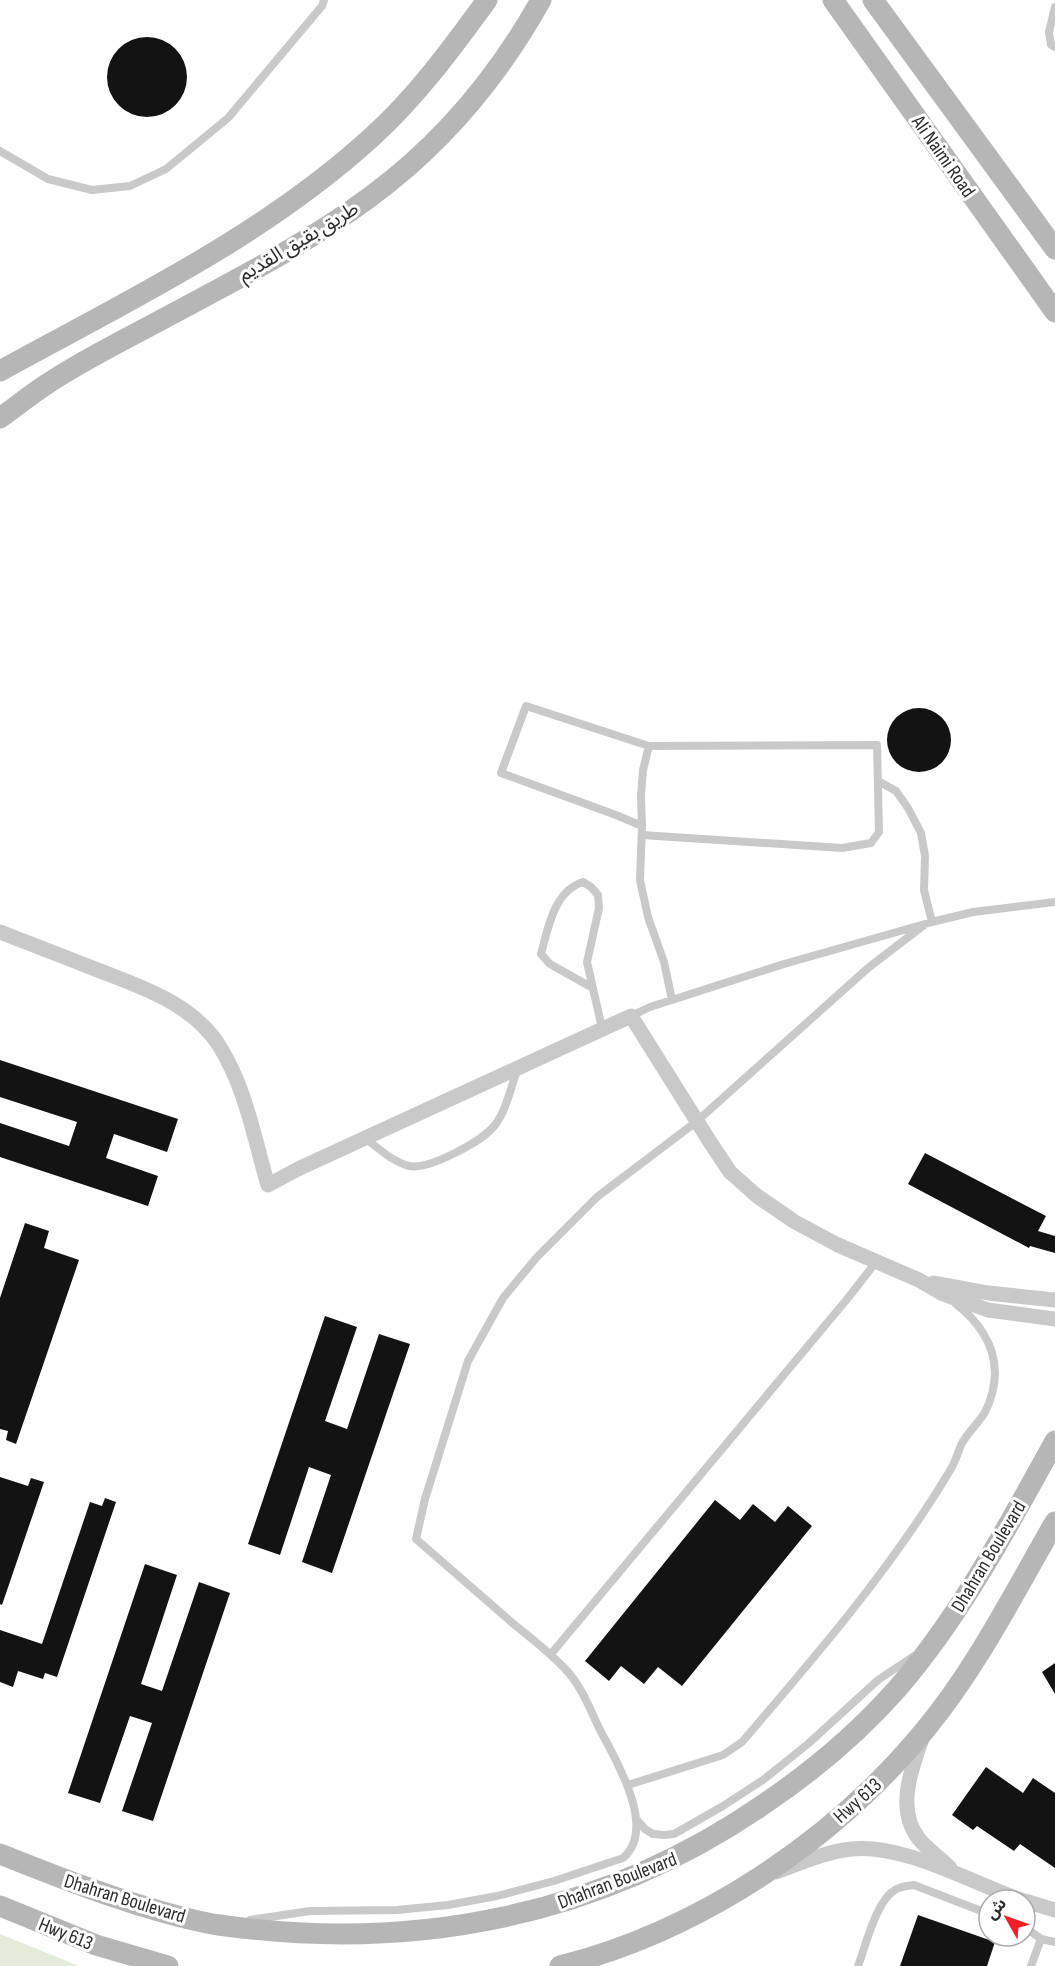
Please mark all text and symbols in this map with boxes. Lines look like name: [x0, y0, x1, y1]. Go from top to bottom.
street label: Ali Naimi Road: [906, 110, 980, 202]
street label: طريق بقيق القديم: [234, 197, 364, 289]
street label: Dhahran Boulevard: [946, 1497, 1031, 1617]
street label: Hwy 613: [829, 1773, 887, 1829]
street label: Dhahran Boulevard: [554, 1847, 680, 1915]
street label: Dhahran Boulevard: [61, 1869, 188, 1929]
north arrow: [977, 1888, 1037, 1948]
text: ش: [982, 1895, 1011, 1924]
street label: Hwy 613: [35, 1912, 96, 1956]

